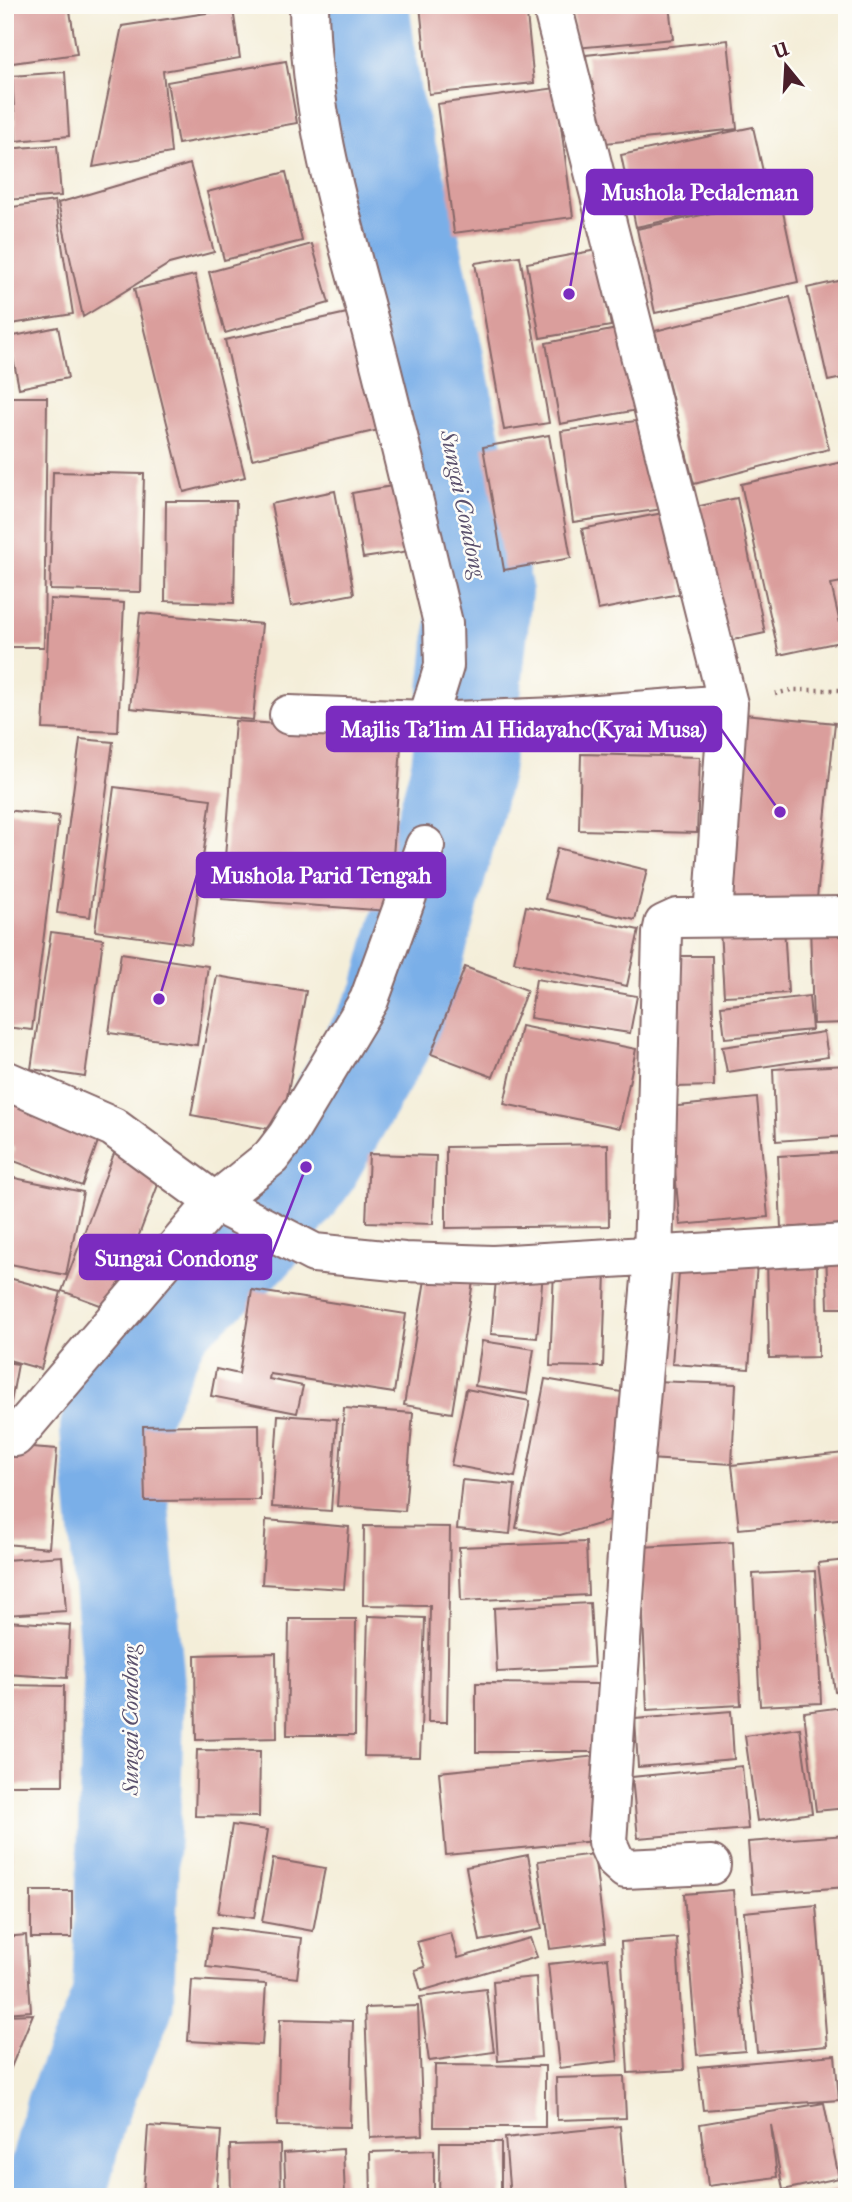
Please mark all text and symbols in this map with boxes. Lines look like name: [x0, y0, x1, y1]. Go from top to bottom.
north arrow: [750, 32, 820, 102]
text: U: [770, 38, 792, 64]
callout: Mushola Pedaleman: [587, 170, 812, 214]
text: Mushola Pedaleman: [602, 179, 799, 206]
water label: Sungai Condong: [434, 427, 492, 582]
callout: Majlis Ta'lim Al Hidayahc(Kyai Musa): [327, 707, 721, 751]
text: Majlis Ta'lim Al Hidayahc(Kyai Musa): [341, 716, 707, 743]
callout: Mushola Parid Tengah: [197, 853, 445, 897]
text: Mushola Parid Tengah: [211, 862, 432, 889]
callout: Sungai Condong: [80, 1235, 271, 1279]
text: Sungai Condong: [95, 1245, 258, 1272]
water label: Sungai Condong: [117, 1644, 144, 1796]

